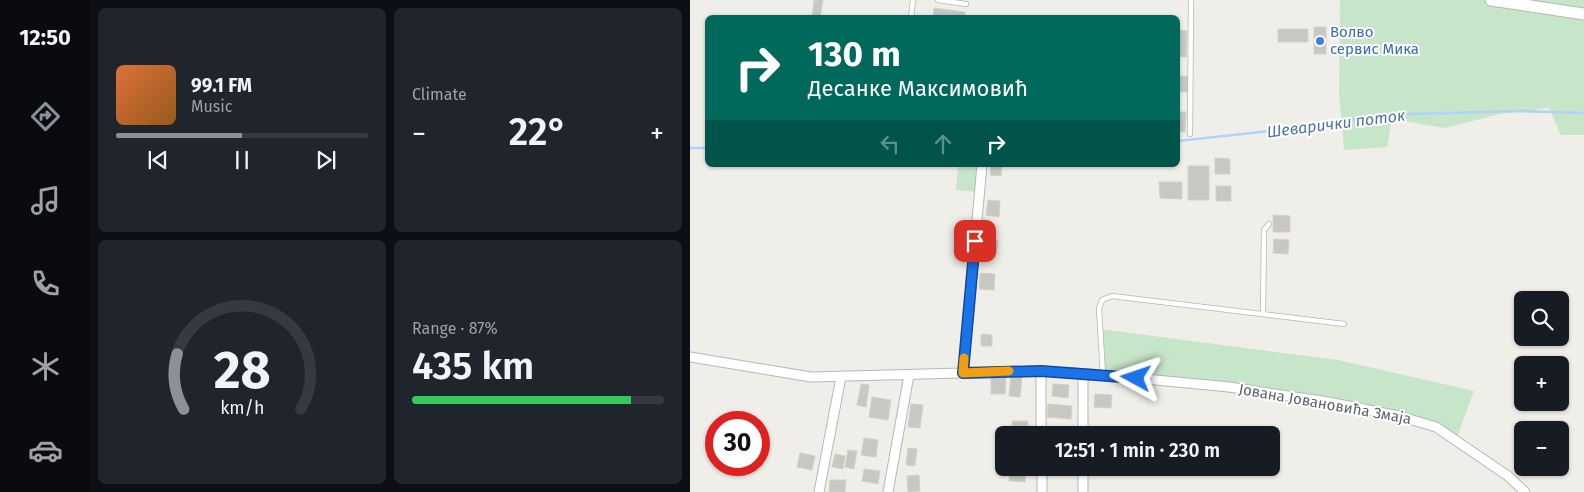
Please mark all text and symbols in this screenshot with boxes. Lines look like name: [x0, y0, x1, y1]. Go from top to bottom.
place label: Волво сервис Мика: [1330, 23, 1419, 58]
text: 12:50: [19, 24, 71, 51]
text: 130 m: [808, 33, 901, 75]
icon: right: [725, 35, 790, 100]
marker: Волво сервис Мика: [1314, 35, 1326, 47]
text: 99.1 FM: [191, 74, 252, 97]
text: Десанке Максимовић: [808, 75, 1028, 102]
text: Climate: [412, 85, 467, 104]
text: Music: [191, 97, 232, 116]
icon: directions: [28, 99, 63, 134]
water label: Шеварички поток: [1266, 106, 1407, 141]
text: 22°: [509, 109, 567, 155]
text: −: [412, 117, 426, 150]
text: +: [650, 117, 664, 150]
icon: left: [876, 130, 904, 158]
icon: ahead: [929, 130, 957, 158]
icon: right: [982, 130, 1010, 158]
icon: previous: [144, 146, 172, 174]
icon: pause: [228, 146, 256, 174]
icon: next: [312, 146, 340, 174]
icon: music: [28, 183, 63, 218]
pin: [954, 220, 996, 262]
icon: arrive: [961, 227, 989, 255]
icon: phone: [28, 266, 63, 301]
map controls: [1514, 291, 1569, 476]
button: search: [1514, 291, 1569, 346]
text: Range · 87%: [412, 319, 498, 338]
text: 28: [213, 339, 271, 402]
text: 435 km: [412, 343, 534, 389]
icon: climate: [28, 349, 63, 384]
position arrow: [1109, 351, 1161, 403]
button: +: [1514, 356, 1569, 411]
street label: Јована Јовановића Змаја: [1237, 380, 1413, 428]
text: km/h: [220, 397, 264, 419]
speed limit sign: 30: [705, 411, 770, 476]
button: −: [1514, 421, 1569, 476]
icon: car: [28, 433, 63, 468]
text: 12:51 · 1 min · 230 m: [1055, 439, 1220, 462]

